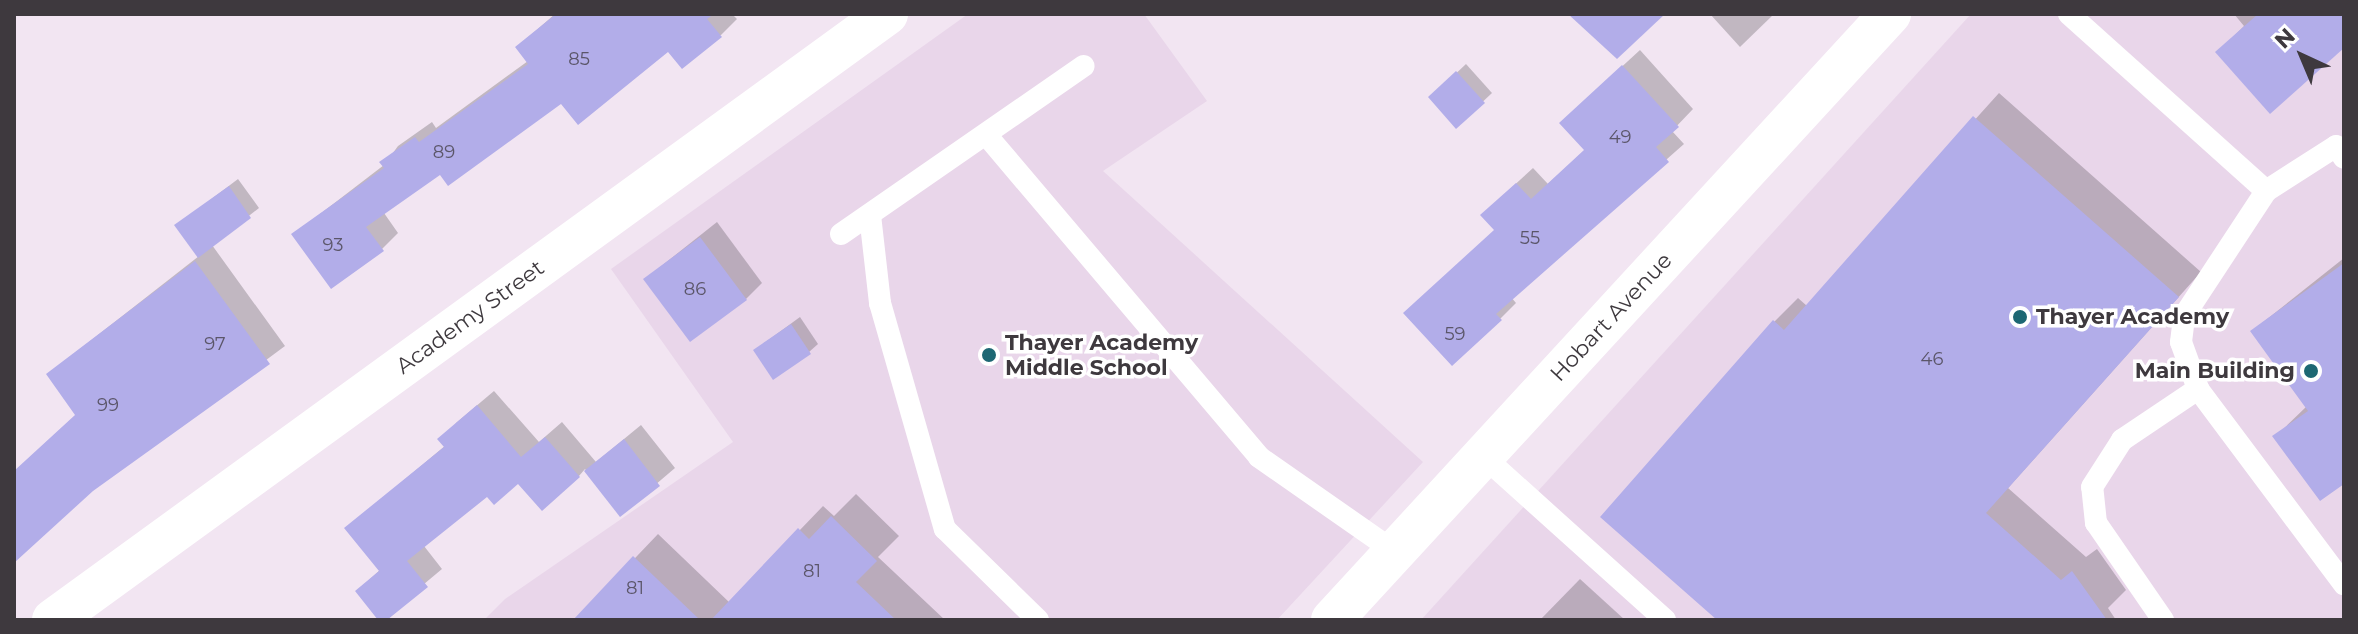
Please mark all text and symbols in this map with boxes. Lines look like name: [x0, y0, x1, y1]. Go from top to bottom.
north arrow: [2262, 16, 2342, 96]
text: N: [2269, 22, 2301, 54]
house number: 85: [568, 48, 590, 70]
house number: 49: [1609, 126, 1631, 148]
house number: 89: [433, 141, 455, 163]
house number: 55: [1520, 227, 1540, 249]
house number: 93: [323, 234, 343, 256]
street label: Hobart Avenue: [1545, 247, 1677, 387]
street label: Academy Street: [391, 254, 549, 380]
house number: 86: [684, 278, 706, 300]
place label: Thayer Academy: [2036, 304, 2229, 330]
marker: Thayer Academy: [2011, 308, 2029, 326]
house number: 59: [1444, 323, 1466, 345]
place label: Thayer Academy Middle School: [1005, 329, 1198, 380]
house number: 97: [204, 333, 226, 355]
marker: Thayer Academy Middle School: [980, 346, 998, 364]
house number: 46: [1921, 348, 1943, 370]
place label: Main Building: [2135, 358, 2295, 384]
marker: Main Building: [2302, 362, 2320, 380]
house number: 99: [97, 394, 119, 416]
house number: 81: [803, 560, 821, 582]
house number: 81: [626, 577, 644, 599]

